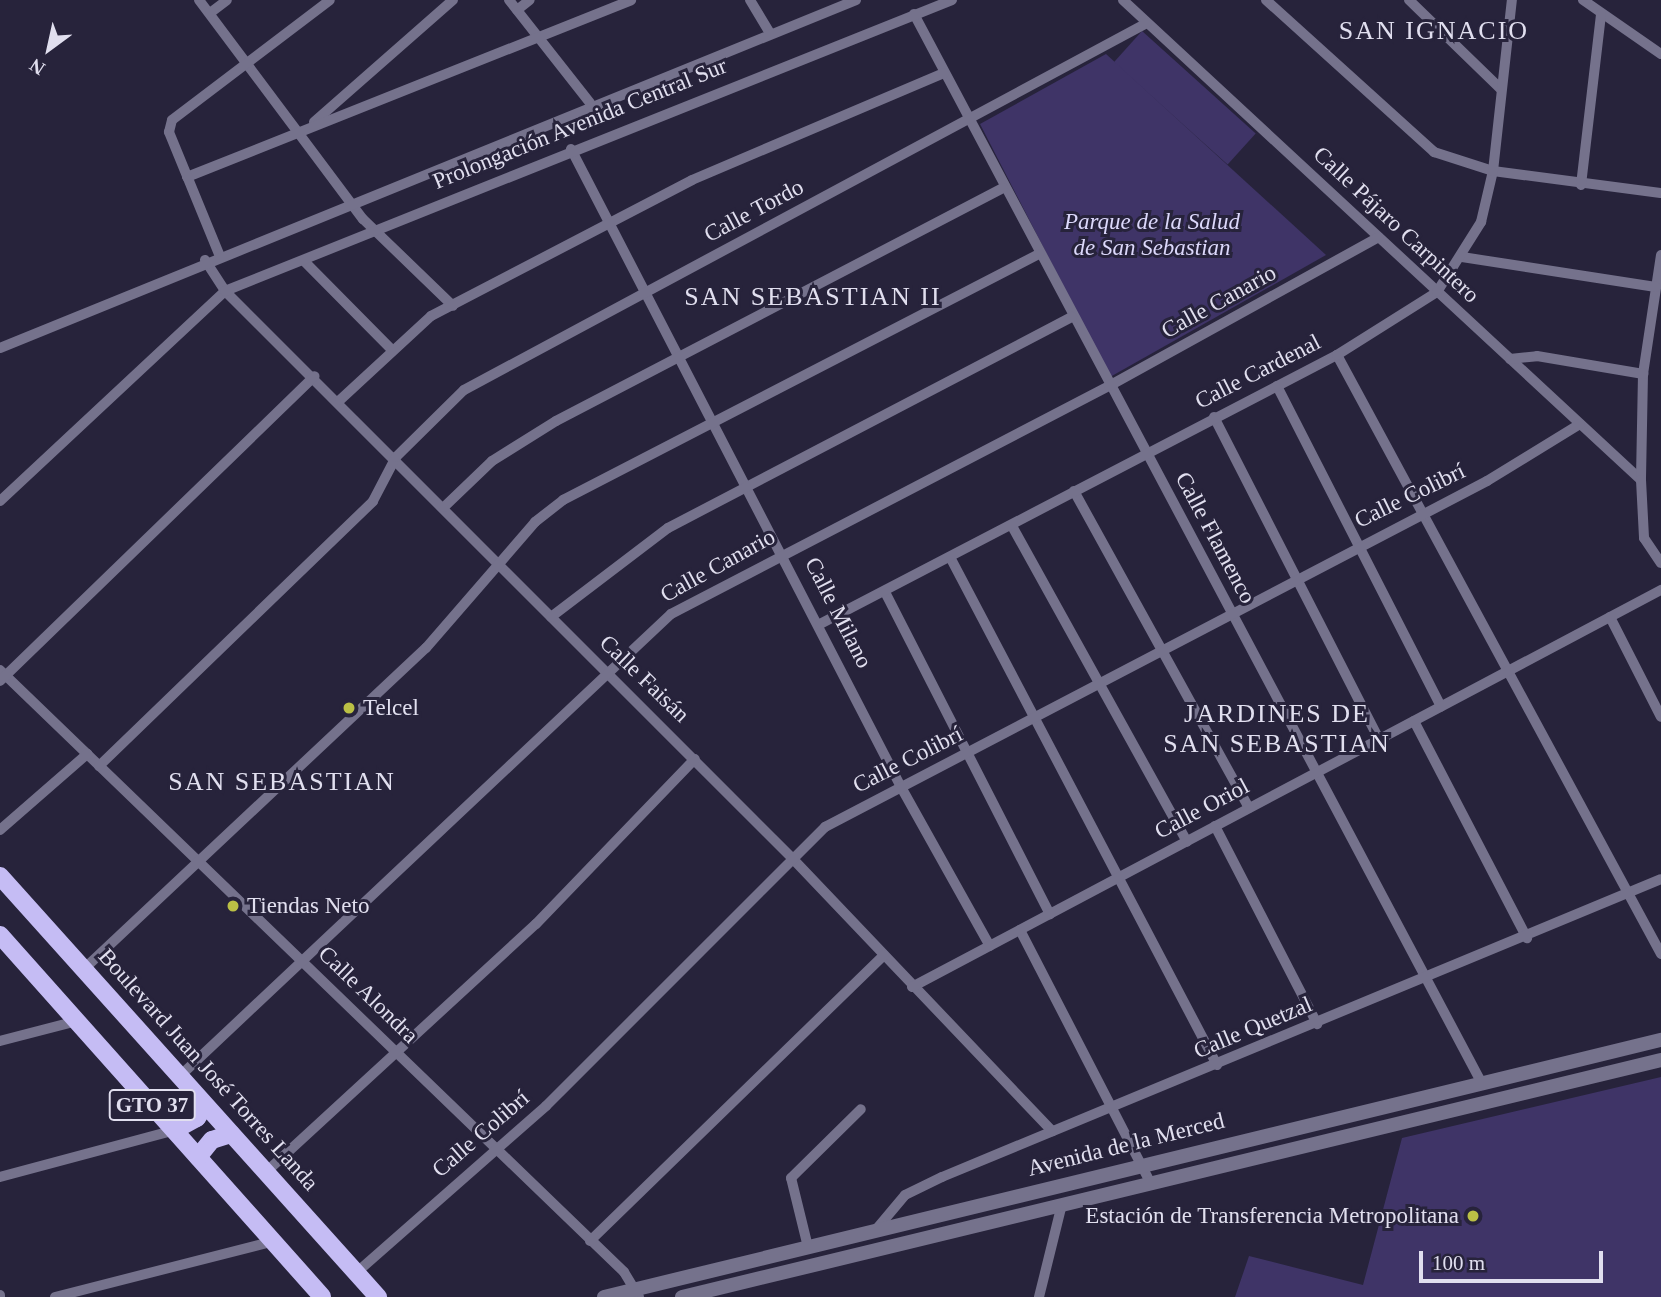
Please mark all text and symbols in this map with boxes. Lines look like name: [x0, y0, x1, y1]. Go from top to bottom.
north arrow: [14, 14, 84, 84]
district label: SAN IGNACIO: [1340, 15, 1528, 47]
street label: Prolongación Avenida Central Sur: [428, 52, 732, 196]
text: N: [26, 54, 49, 80]
street label: Calle Pájaro Carpintero: [1307, 141, 1485, 309]
street label: Calle Tordo: [699, 173, 809, 249]
park label: Parque de la Salud de San Sebastian: [1064, 208, 1240, 262]
street label: Calle Canario: [1157, 259, 1281, 345]
district label: SAN SEBASTIAN II: [686, 281, 940, 313]
street label: Calle Cardenal: [1191, 329, 1325, 415]
street label: Calle Colibrí: [1350, 457, 1470, 535]
street label: Calle Flamenco: [1169, 468, 1261, 608]
street label: Calle Canario: [656, 523, 780, 609]
street label: Calle Milano: [798, 553, 878, 673]
street label: Calle Faisán: [593, 629, 695, 729]
place label: Telcel: [363, 694, 419, 722]
district label: JARDINES DE SAN SEBASTIAN: [1165, 698, 1389, 760]
marker: Telcel: [341, 700, 357, 716]
street label: Calle Colibrí: [849, 721, 967, 799]
district label: SAN SEBASTIAN: [170, 766, 394, 798]
street label: Calle Oriol: [1150, 773, 1254, 845]
place label: Tiendas Neto: [247, 892, 369, 920]
marker: Tiendas Neto: [225, 898, 241, 914]
street label: Calle Alondra: [312, 940, 424, 1050]
street label: Boulevard Juan José Torres Landa: [92, 943, 324, 1197]
street label: Calle Quetzal: [1190, 991, 1316, 1065]
street label: Calle Colibrí: [427, 1084, 535, 1184]
road number: GTO 37: [108, 1088, 196, 1122]
street label: Avenida de la Merced: [1025, 1107, 1227, 1183]
place label: Estación de Transferencia Metropolitana: [1085, 1202, 1459, 1230]
marker: Estación de Transferencia Metropolitana: [1465, 1208, 1481, 1224]
scale bar: [1423, 1238, 1607, 1282]
text: 100 m: [1432, 1251, 1485, 1275]

